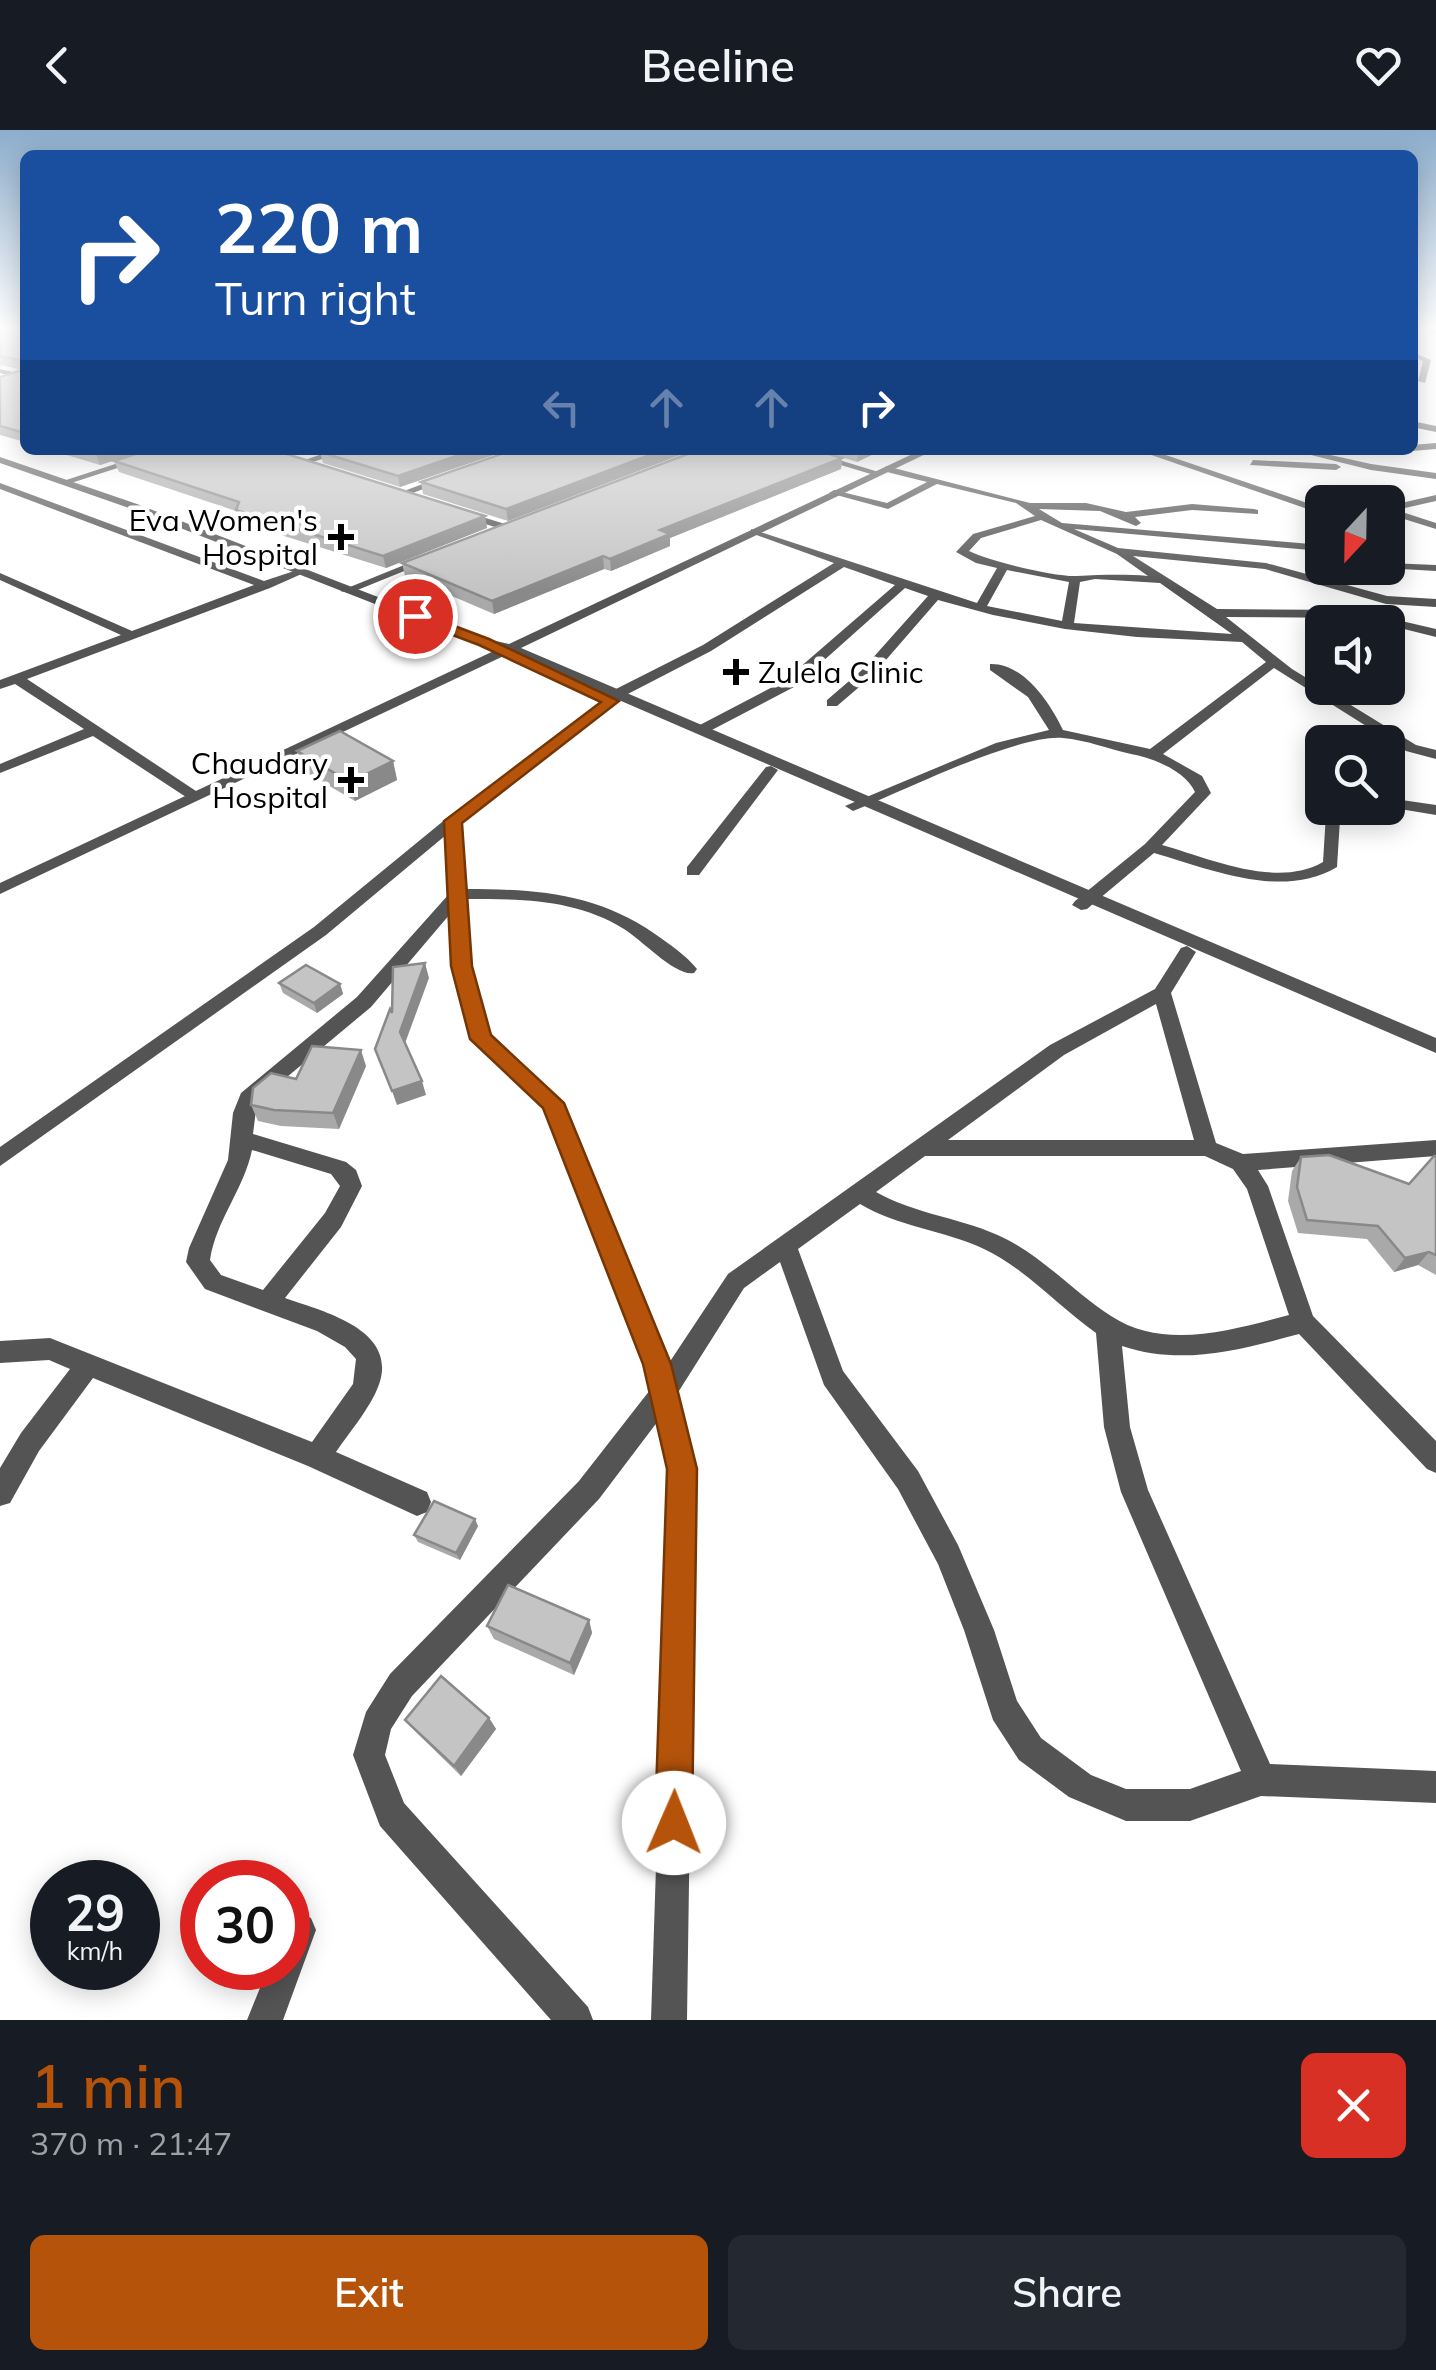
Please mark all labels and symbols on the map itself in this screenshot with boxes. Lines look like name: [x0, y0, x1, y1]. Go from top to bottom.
north arrow: [1305, 485, 1405, 585]
place label: Eva Women's Hospital: [129, 501, 318, 573]
marker: Eva Women's Hospital: [328, 524, 354, 550]
pin: [373, 574, 458, 659]
place label: Zulela Clinic: [758, 653, 924, 691]
marker: Zulela Clinic: [723, 659, 749, 685]
place label: Chaudary Hospital: [191, 744, 328, 816]
marker: Chaudary Hospital: [338, 767, 364, 793]
position arrow: [622, 1771, 726, 1875]
speed limit sign: 30: [180, 1860, 310, 1990]

